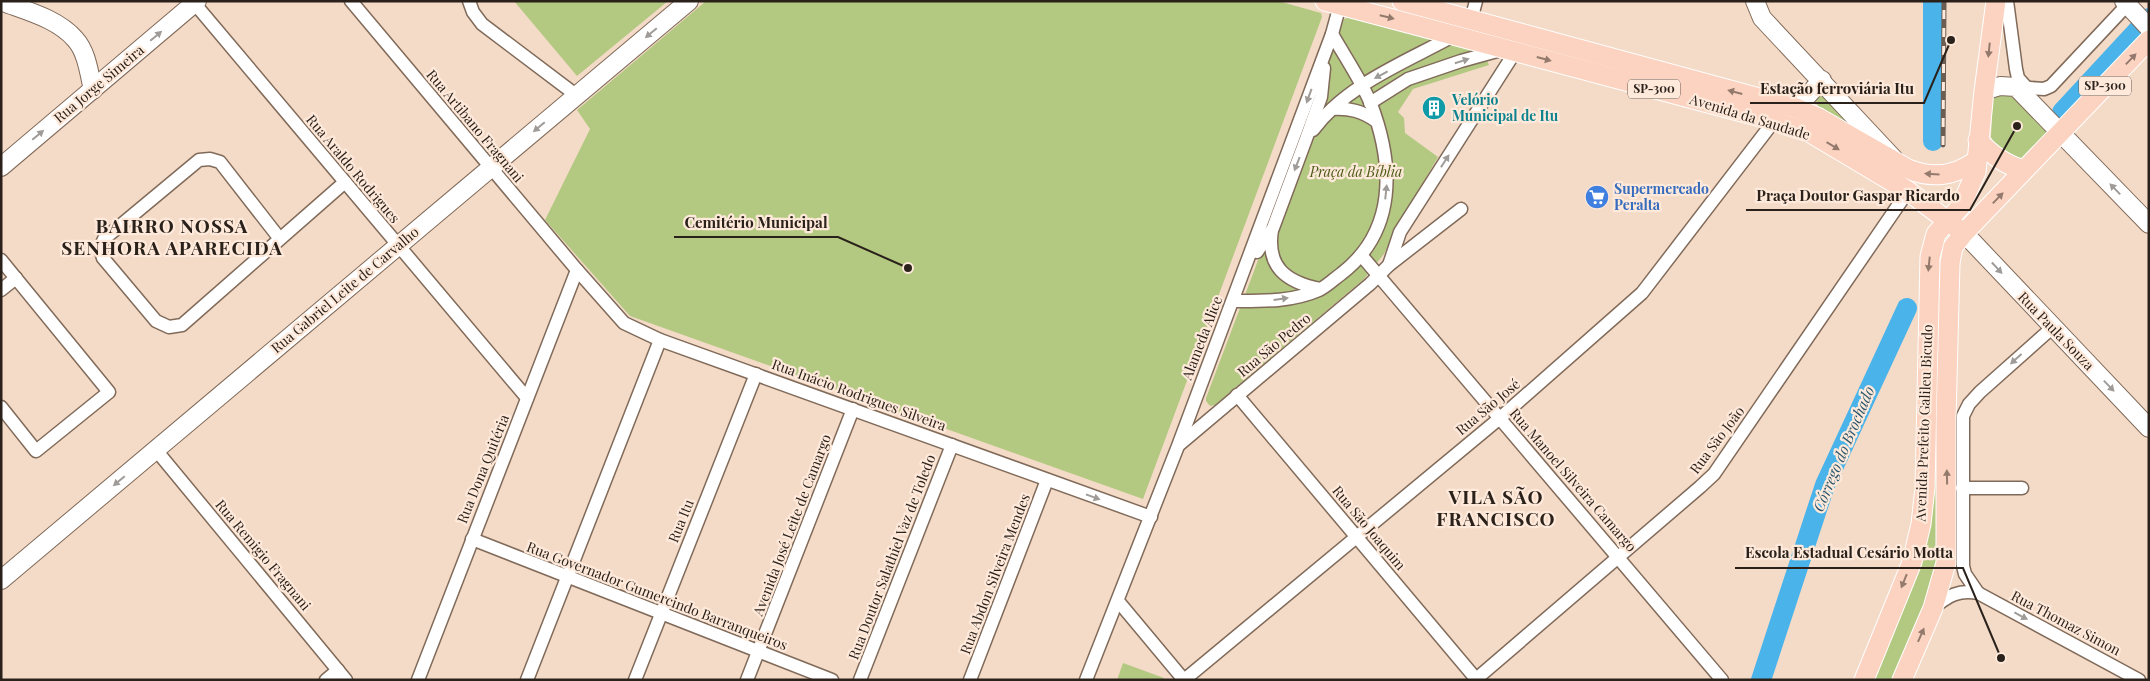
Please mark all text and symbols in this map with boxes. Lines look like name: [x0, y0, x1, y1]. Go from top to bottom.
one-way arrow: [1379, 14, 1394, 22]
one-way arrow: [645, 27, 658, 38]
one-way arrow: [150, 30, 163, 41]
street label: Rua Jorge Simeira: [50, 40, 148, 127]
one-way arrow: [1985, 42, 1993, 58]
one-way arrow: [2125, 53, 2137, 65]
one-way arrow: [1536, 55, 1551, 63]
one-way arrow: [1454, 56, 1469, 64]
street label: Rua Artibano Fragnani: [423, 65, 528, 186]
one-way arrow: [1374, 71, 1388, 79]
callout: Estação ferroviária Itu: [1750, 73, 1924, 103]
road number: SP-300: [2079, 76, 2131, 95]
text: Estação ferroviária Itu: [1760, 78, 1914, 98]
road number: SP-300: [1628, 80, 1680, 98]
one-way arrow: [1728, 88, 1743, 96]
one-way arrow: [1305, 89, 1313, 104]
street label: Avenida da Saudade: [1687, 89, 1813, 144]
place label: Velório Municipal de Itu: [1451, 90, 1559, 125]
building icon: Velório Municipal de Itu: [1421, 95, 1447, 121]
street label: Rua Araldo Rodrigues: [302, 110, 404, 227]
one-way arrow: [533, 121, 545, 132]
one-way arrow: [32, 130, 45, 141]
one-way arrow: [1826, 142, 1839, 151]
one-way arrow: [1440, 154, 1450, 167]
one-way arrow: [1293, 157, 1301, 172]
park label: Praça da Bíblia: [1309, 162, 1402, 181]
one-way arrow: [1924, 170, 1940, 178]
place label: Supermercado Peralta: [1614, 179, 1709, 214]
callout: Praça Doutor Gaspar Ricardo: [1746, 180, 1970, 210]
one-way arrow: [2109, 183, 2121, 195]
one-way arrow: [1382, 184, 1390, 200]
supermarket icon: Supermercado Peralta: [1584, 184, 1610, 210]
text: Praça Doutor Gaspar Ricardo: [1756, 185, 1960, 205]
one-way arrow: [1991, 192, 2003, 204]
callout: Cemitério Municipal: [674, 207, 838, 237]
district label: BAIRRO NOSSA SENHORA APARECIDA: [61, 212, 283, 260]
text: Cemitério Municipal: [684, 212, 828, 232]
street label: Rua Gabriel Leite de Carvalho: [267, 222, 423, 357]
one-way arrow: [1925, 256, 1933, 272]
one-way arrow: [1991, 262, 2003, 274]
street label: Rua Paula Souza: [2014, 287, 2099, 374]
street label: Alameda Alice: [1177, 293, 1226, 383]
one-way arrow: [1274, 295, 1290, 303]
street label: Rua São Pedro: [1233, 308, 1315, 381]
street label: Avenida Prefeito Galileu Bicudo: [1911, 324, 1936, 523]
one-way arrow: [2011, 353, 2023, 365]
street label: Rua Inácio Rodrigues Silveira: [769, 354, 949, 435]
street label: Rua São José: [1451, 374, 1524, 439]
one-way arrow: [2103, 380, 2115, 392]
water label: Córrego do Brochado: [1808, 383, 1878, 514]
street label: Rua São João: [1685, 402, 1748, 477]
street label: Rua Manoel Silveira Camargo: [1506, 404, 1641, 556]
street label: Rua Dona Quitéria: [452, 412, 513, 526]
street label: Avenida José Leite de Camargo: [748, 431, 835, 619]
street label: Rua Doutor Salathiel Vaz de Toledo: [844, 451, 940, 662]
one-way arrow: [1942, 469, 1950, 485]
one-way arrow: [113, 475, 125, 487]
street label: Rua São Joaquim: [1328, 481, 1411, 574]
district label: VILA SÃO FRANCISCO: [1436, 483, 1556, 531]
street label: Rua Abdon Silveira Mendes: [955, 491, 1034, 657]
one-way arrow: [1086, 493, 1101, 501]
street label: Rua Remigio Fragnani: [211, 495, 315, 614]
street label: Rua Itu: [663, 496, 698, 545]
street label: Rua Governador Gumercindo Barranqueiros: [524, 537, 790, 654]
callout: Escola Estadual Cesário Motta: [1735, 538, 1963, 568]
text: Escola Estadual Cesário Motta: [1745, 542, 1953, 562]
one-way arrow: [1899, 573, 1907, 588]
street label: Rua Thomaz Simon: [2008, 586, 2125, 660]
one-way arrow: [2015, 612, 2028, 621]
one-way arrow: [1918, 628, 1926, 642]

